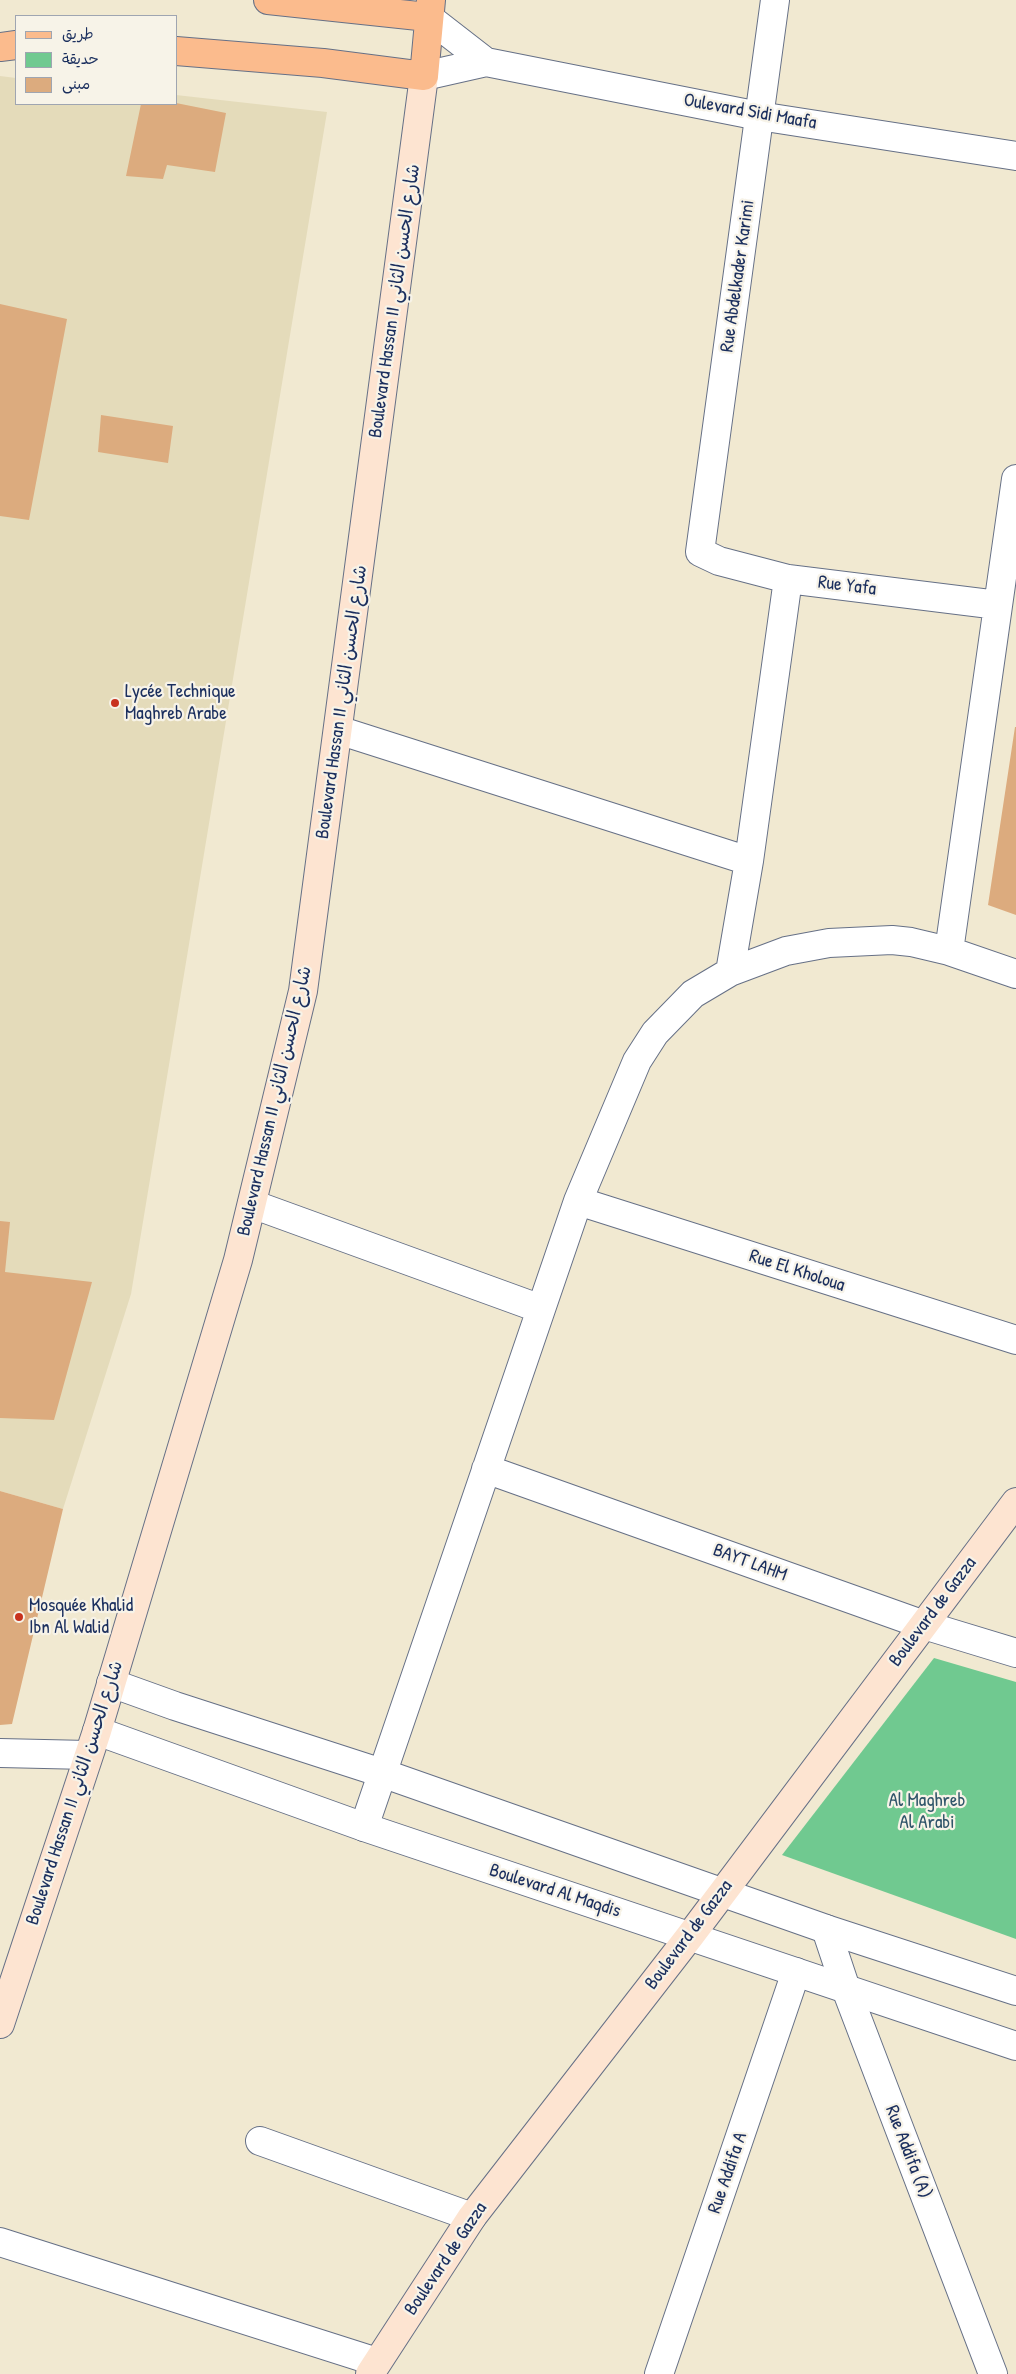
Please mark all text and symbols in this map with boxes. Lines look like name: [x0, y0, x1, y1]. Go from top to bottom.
legend: [15, 15, 178, 105]
text: طريق: [62, 23, 94, 44]
text: حديقة: [62, 48, 99, 69]
text: مبنى: [62, 73, 90, 94]
street label: Oulevard Sidi Maafa: [682, 89, 818, 135]
street label: Boulevard Hassan II شارع الحسن الثاني: [364, 163, 426, 439]
street label: Rue Abdelkader Karimi: [716, 198, 760, 354]
street label: Boulevard Hassan II شارع الحسن الثاني: [311, 564, 373, 840]
street label: Rue Yafa: [817, 571, 877, 601]
place label: Lycée Technique Maghreb Arabe: [125, 681, 236, 725]
marker: Lycée Technique Maghreb Arabe: [109, 697, 121, 709]
street label: Boulevard Hassan II شارع الحسن الثاني: [233, 964, 317, 1238]
street label: Rue El Kholoua: [746, 1245, 848, 1297]
street label: BAYT LAHM: [710, 1539, 790, 1587]
street label: Boulevard de Gazza: [884, 1553, 982, 1671]
place label: Mosquée Khalid Ibn Al Walid: [29, 1595, 133, 1639]
marker: Mosquée Khalid Ibn Al Walid: [13, 1611, 25, 1623]
street label: Boulevard Hassan II شارع الحسن الثاني: [21, 1658, 129, 1928]
park label: Al Maghreb Al Arabi: [889, 1790, 965, 1834]
street label: Boulevard Al Maqdis: [486, 1859, 624, 1923]
street label: Boulevard de Gazza: [640, 1876, 738, 1994]
street label: Rue Addifa (A): [880, 2102, 936, 2202]
street label: Rue Addifa A: [703, 2129, 753, 2217]
street label: Boulevard de Gazza: [400, 2198, 492, 2320]

